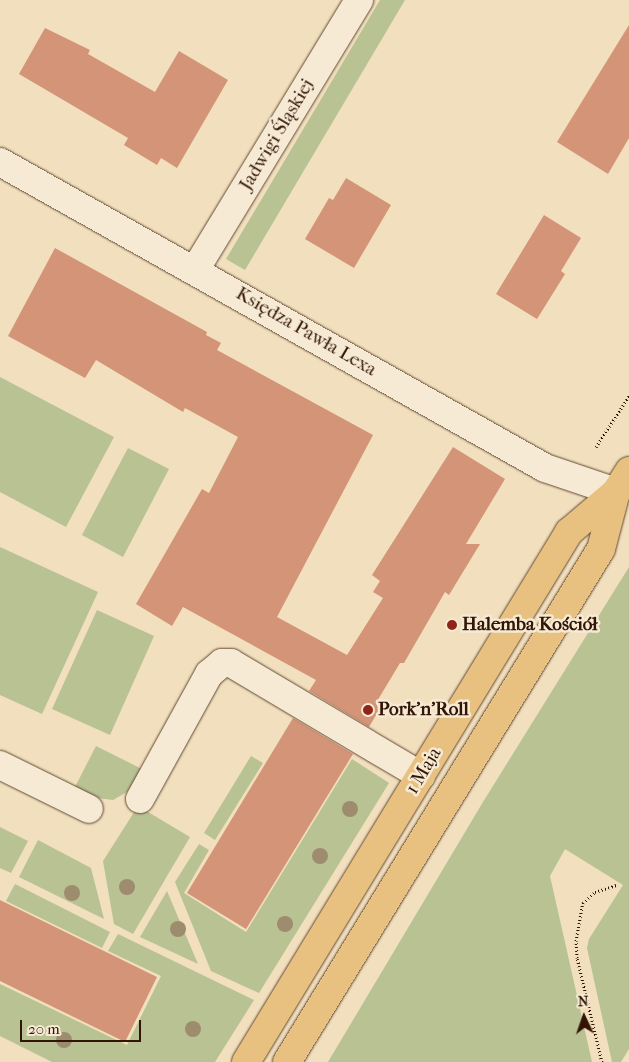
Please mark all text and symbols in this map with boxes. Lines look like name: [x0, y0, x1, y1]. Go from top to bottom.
street label: Jadwigi Śląskiej: [235, 75, 319, 195]
street label: Księdza Pawła Lexa: [232, 282, 380, 382]
place label: Halemba Kościół: [462, 614, 598, 636]
marker: Halemba Kościół: [446, 619, 458, 631]
place label: Pork'n'Roll: [378, 699, 469, 721]
marker: Pork'n'Roll: [362, 704, 374, 716]
street label: 1 Maja: [401, 743, 447, 799]
north arrow: [559, 992, 609, 1042]
text: N: [577, 993, 589, 1010]
scale bar: [22, 1010, 144, 1042]
text: 20 m: [28, 1020, 60, 1038]

